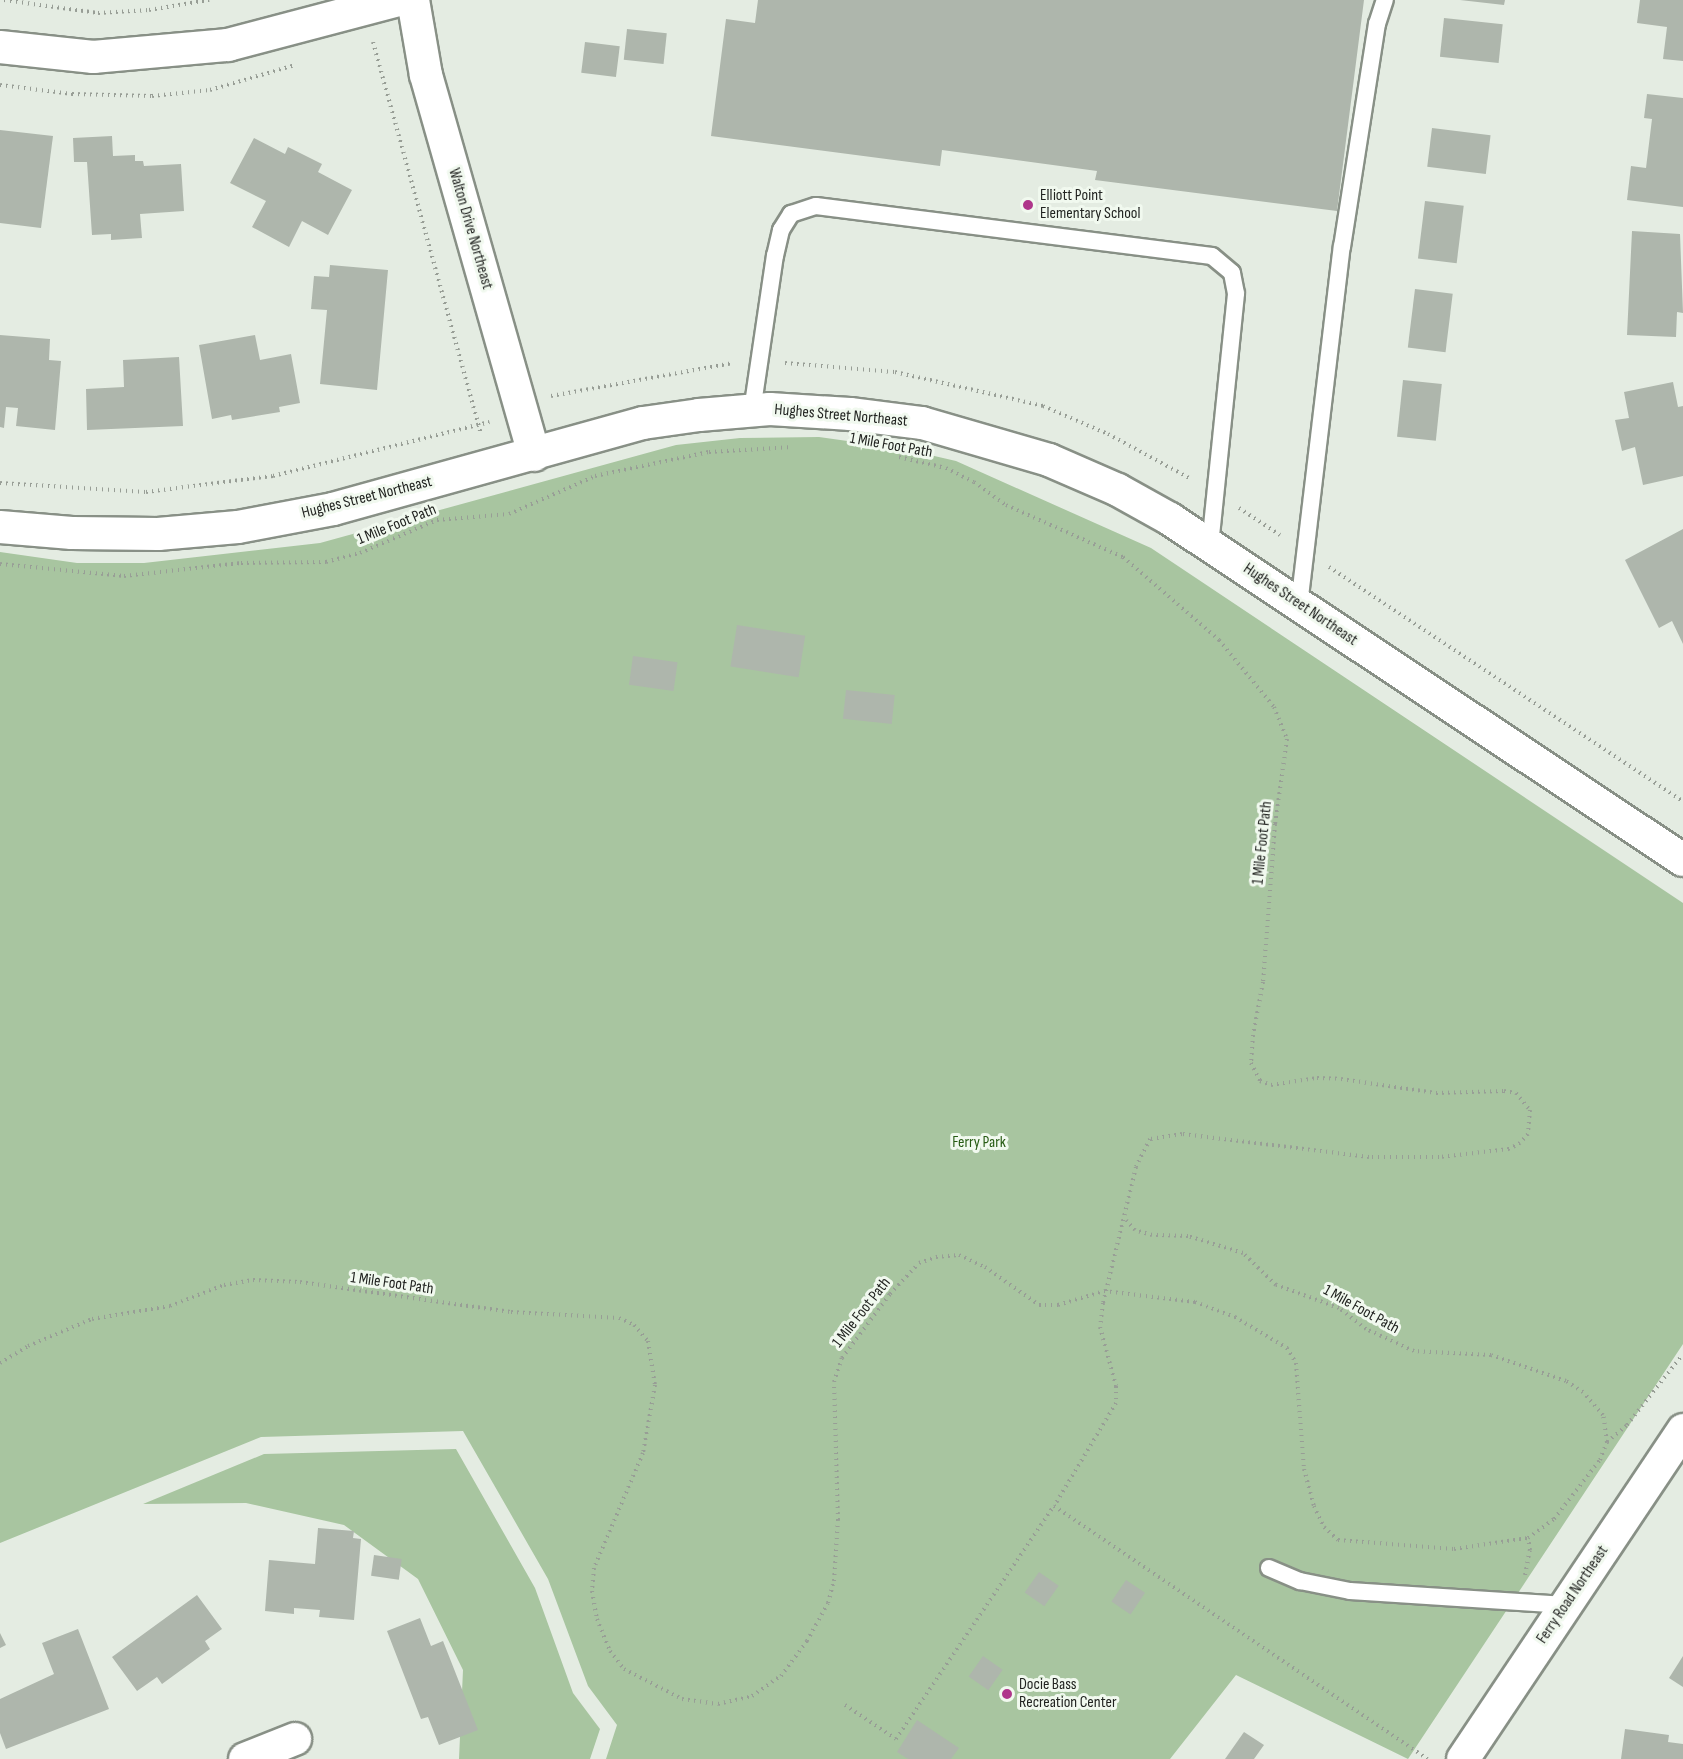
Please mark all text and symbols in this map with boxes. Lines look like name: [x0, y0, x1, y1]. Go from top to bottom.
street label: Walton Drive Northeast: [444, 166, 496, 292]
place label: Elliott Point Elementary School: [1040, 186, 1140, 224]
marker: Elliott Point Elementary School: [1021, 198, 1035, 212]
street label: Hughes Street Northeast: [774, 401, 908, 431]
street label: 1 Mile Foot Path: [848, 429, 934, 463]
street label: Hughes Street Northeast: [300, 473, 434, 523]
street label: 1 Mile Foot Path: [355, 500, 439, 550]
street label: Hughes Street Northeast: [1239, 560, 1361, 650]
street label: 1 Mile Foot Path: [1249, 800, 1277, 886]
park label: Ferry Park: [952, 1133, 1006, 1153]
street label: 1 Mile Foot Path: [349, 1269, 435, 1299]
street label: 1 Mile Foot Path: [829, 1274, 895, 1352]
street label: 1 Mile Foot Path: [1320, 1281, 1402, 1339]
street label: Ferry Road Northeast: [1533, 1542, 1613, 1648]
place label: Docie Bass Recreation Center: [1019, 1675, 1117, 1713]
marker: Docie Bass Recreation Center: [1000, 1687, 1014, 1701]

